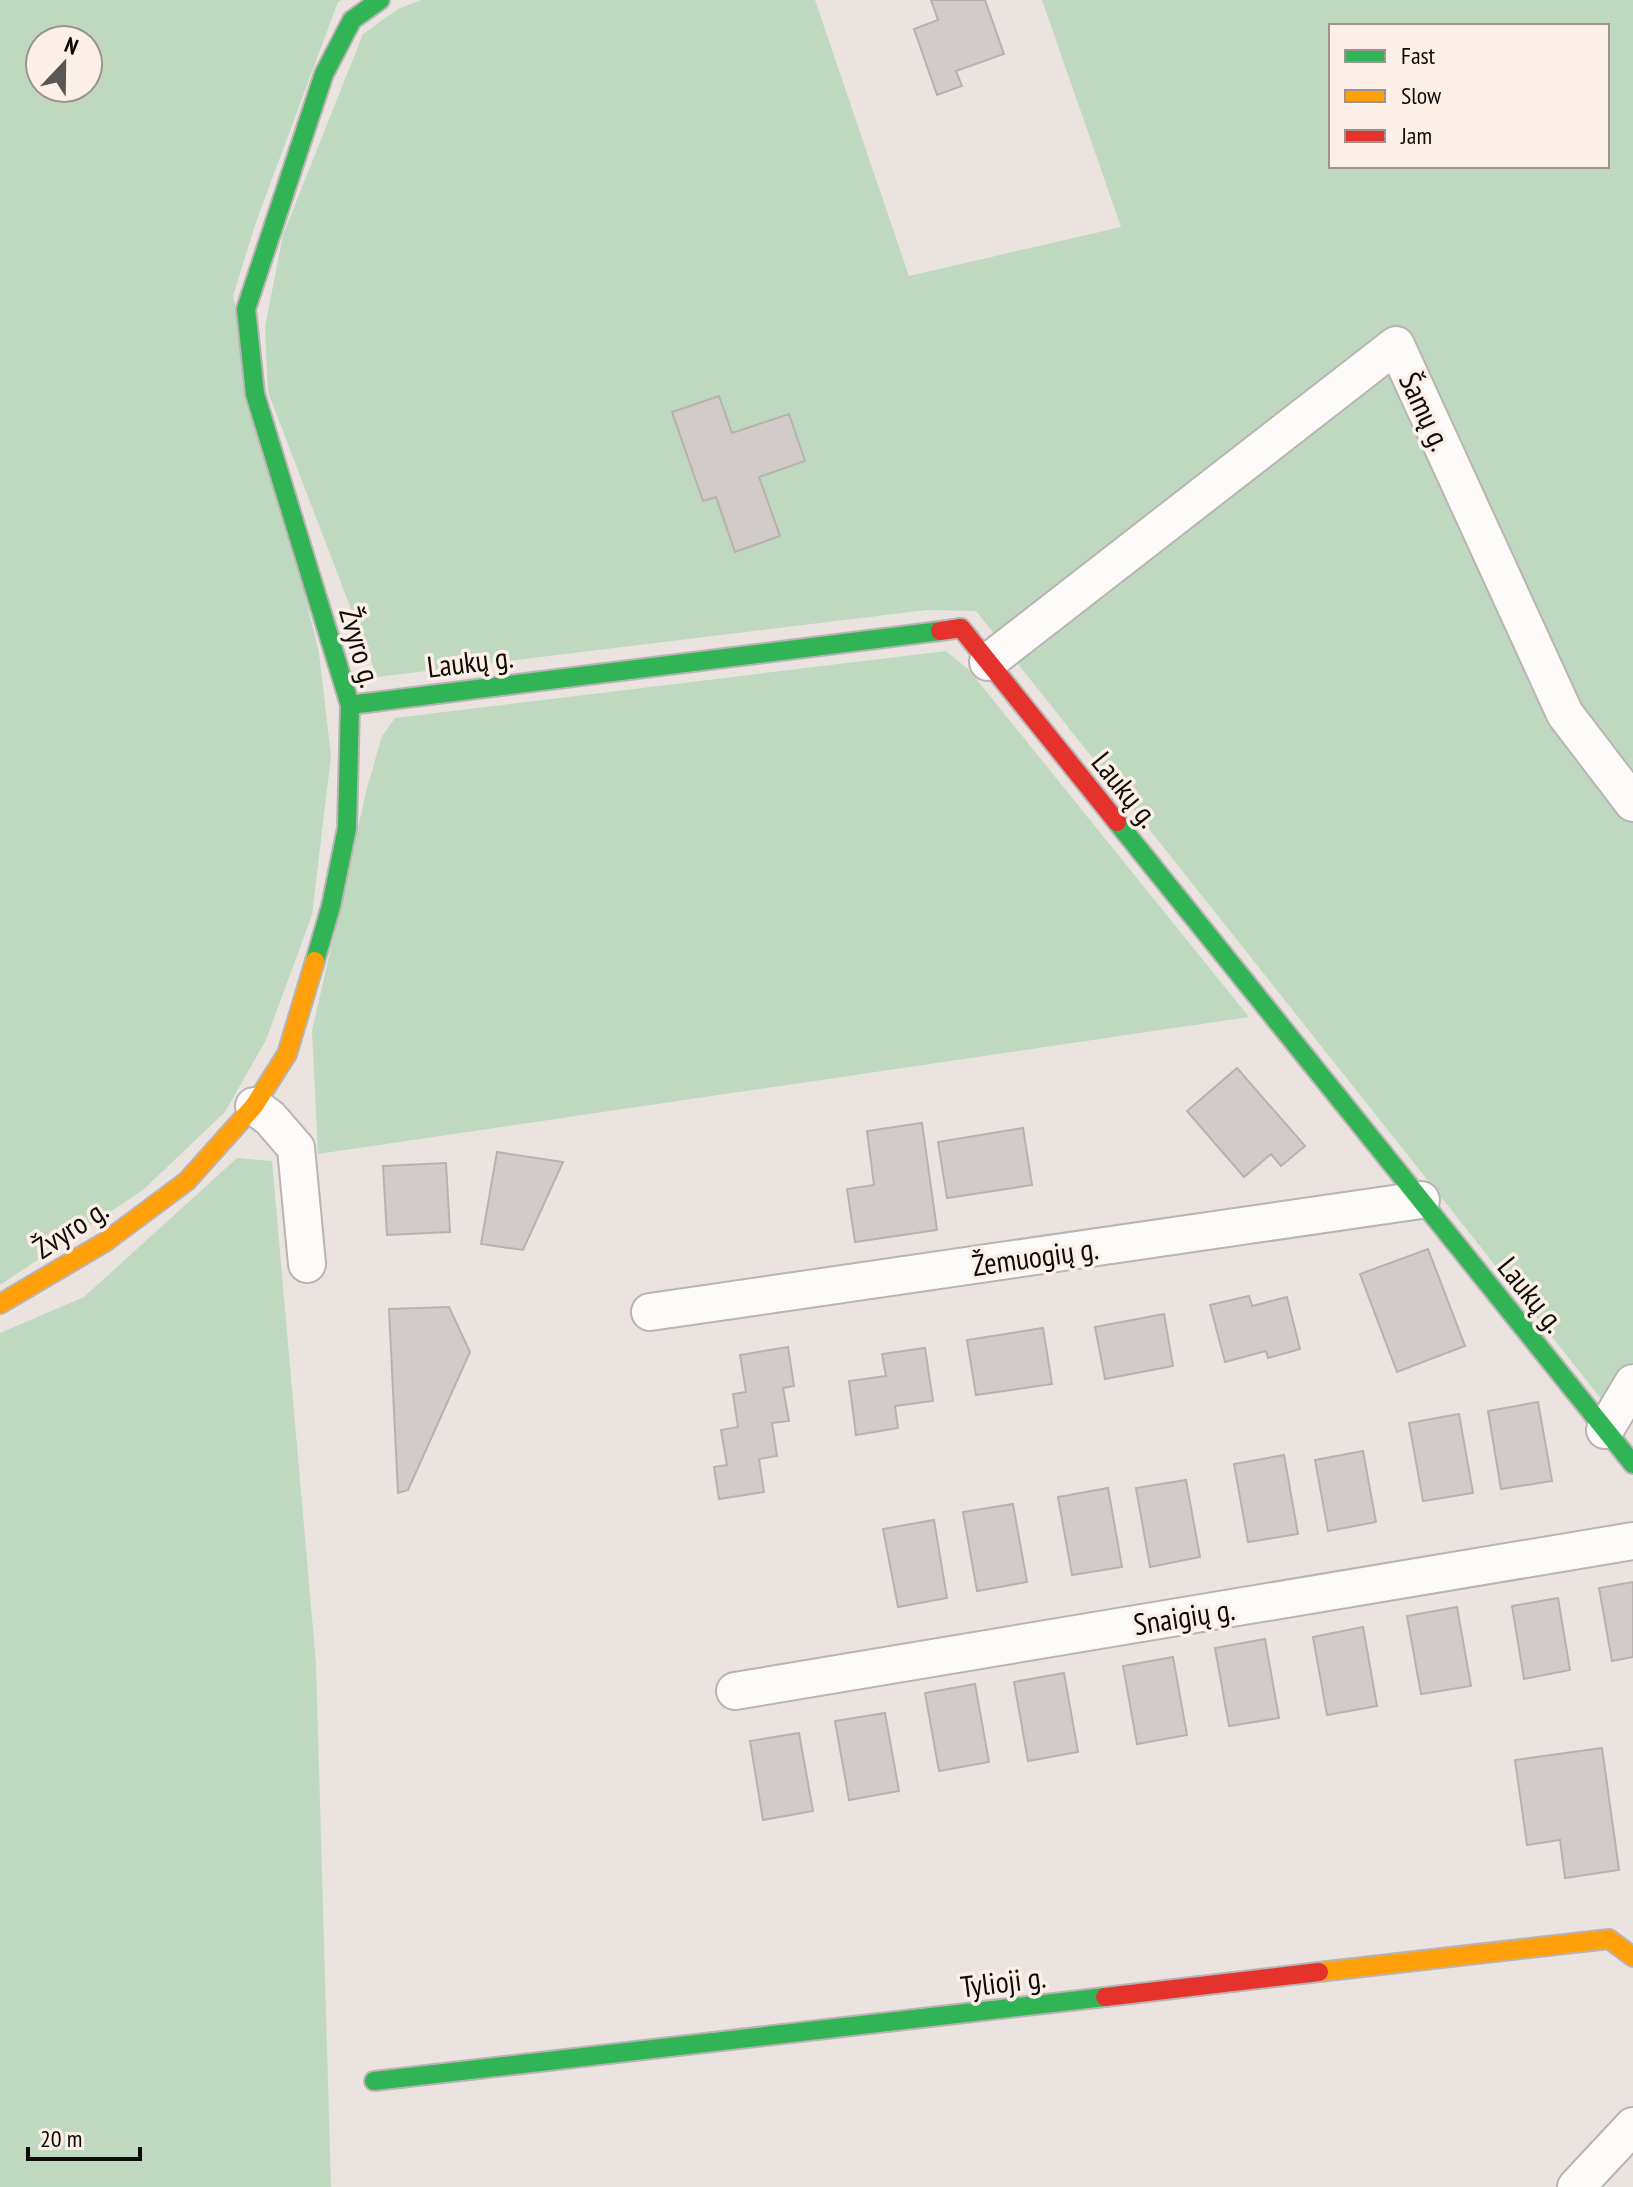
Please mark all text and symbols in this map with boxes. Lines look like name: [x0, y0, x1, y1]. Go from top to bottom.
north arrow: [24, 24, 104, 104]
legend: [1329, 24, 1609, 168]
text: N: [61, 30, 82, 61]
text: Fast: [1401, 40, 1436, 71]
text: Slow: [1401, 80, 1442, 111]
text: Jam: [1400, 120, 1432, 151]
street label: Šamų g.: [1391, 366, 1461, 456]
street label: Žvyro g.: [331, 602, 391, 692]
street label: Laukų g.: [425, 636, 515, 686]
street label: Laukų g.: [1084, 743, 1168, 835]
street label: Žvyro g.: [25, 1189, 115, 1267]
street label: Žemuogių g.: [969, 1228, 1101, 1284]
street label: Laukų g.: [1490, 1248, 1574, 1340]
street label: Snaigių g.: [1131, 1589, 1237, 1643]
street label: Tylioji g.: [958, 1956, 1048, 2006]
scale bar: [28, 2111, 140, 2161]
text: 20 m: [40, 2123, 82, 2154]

